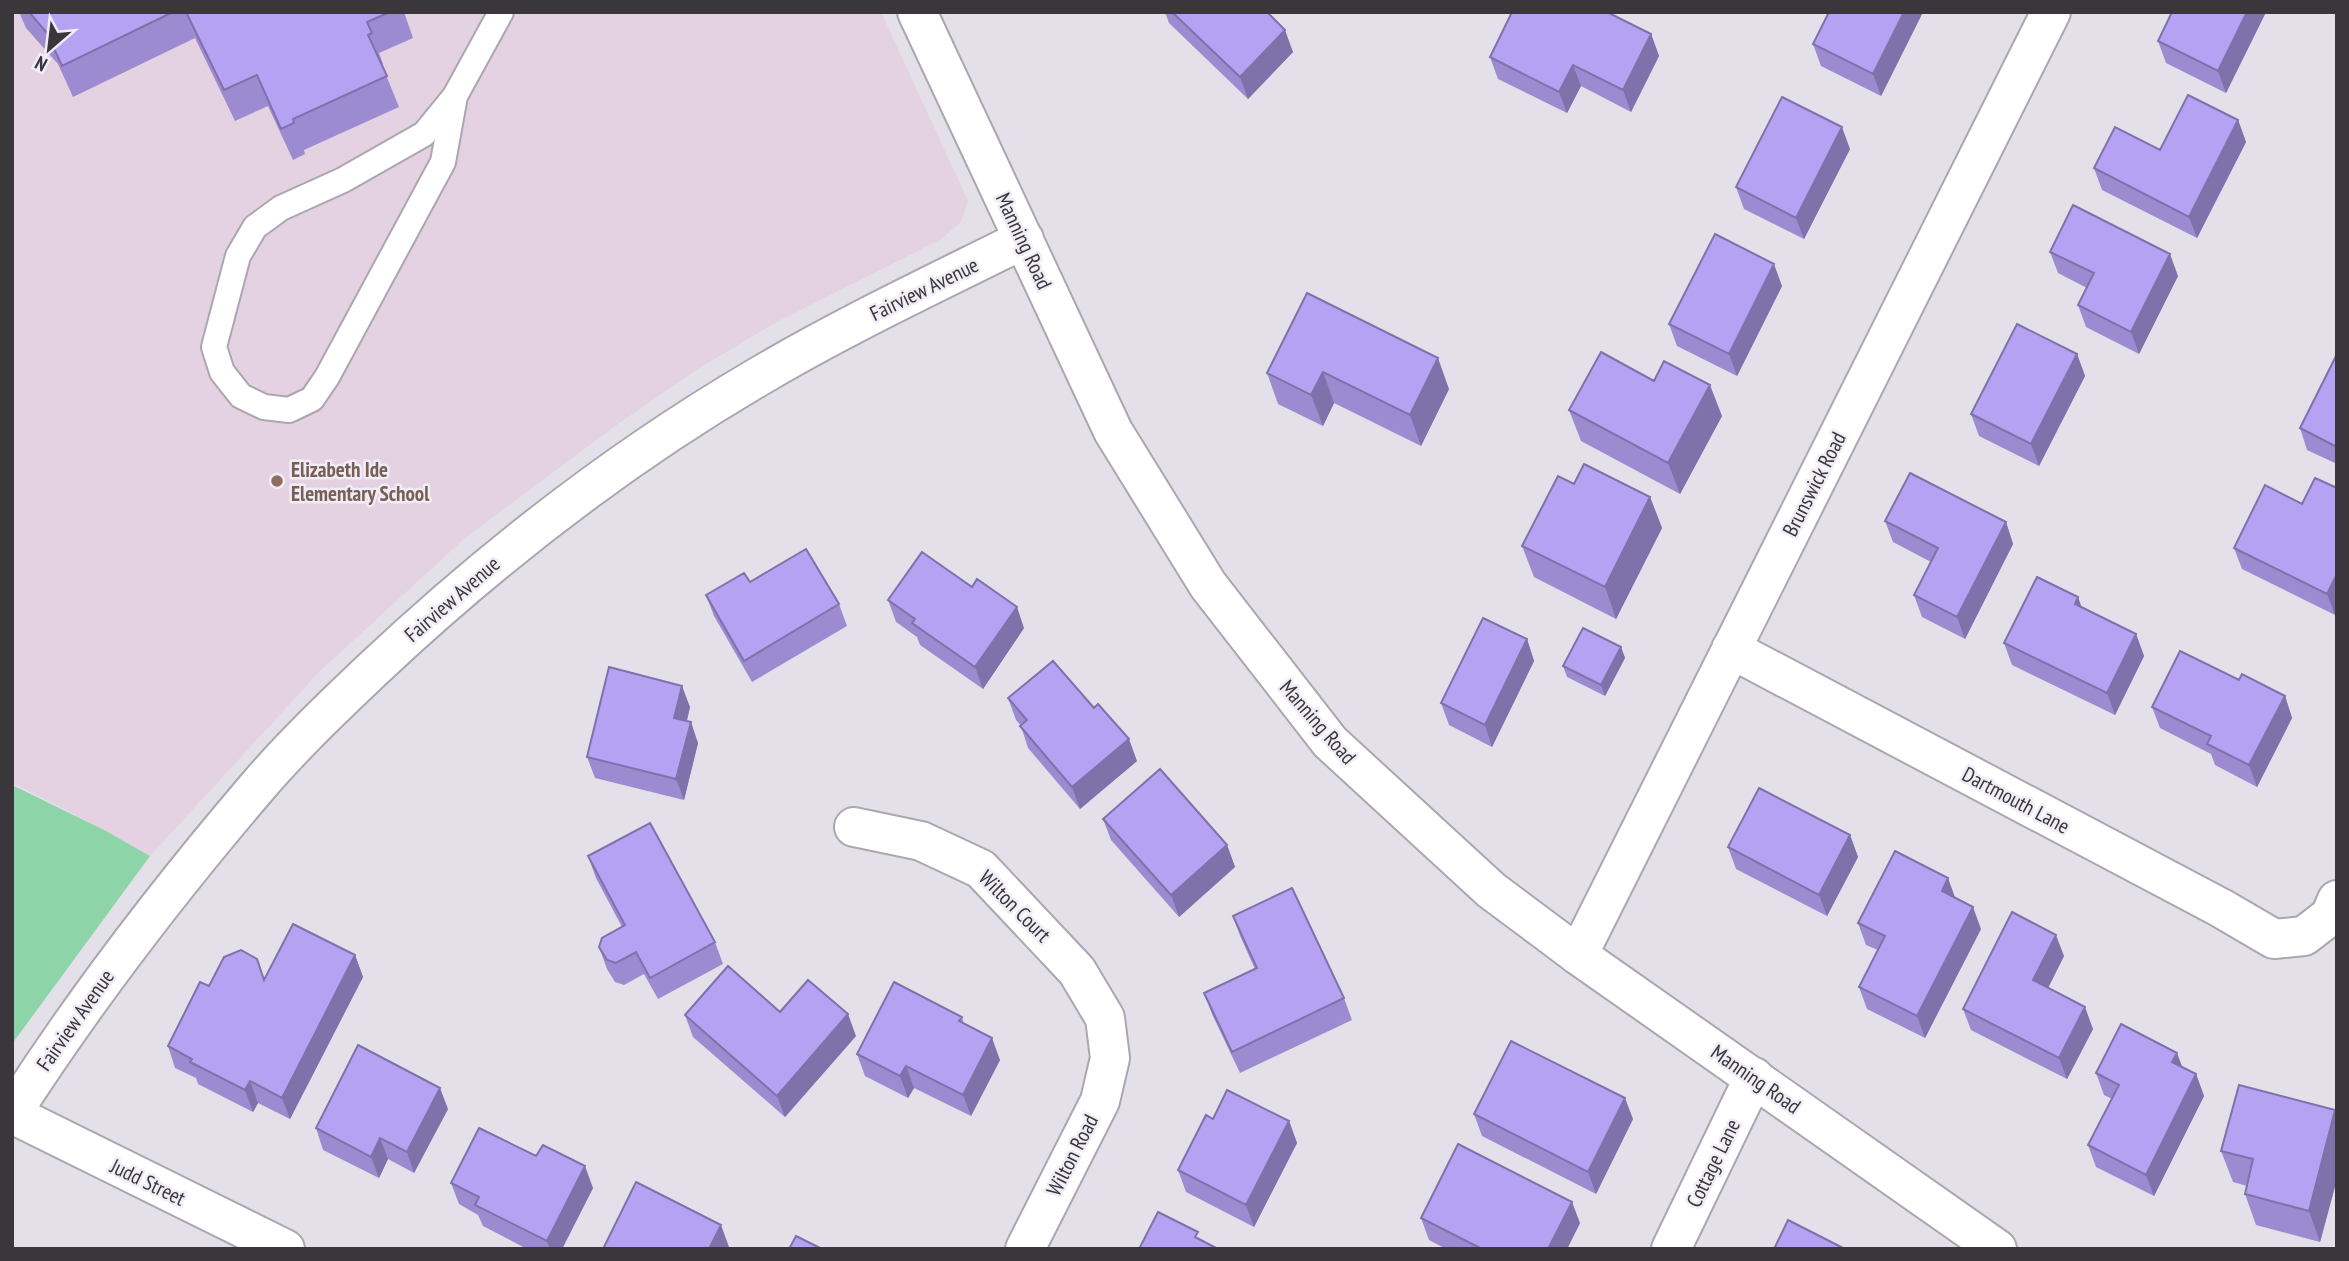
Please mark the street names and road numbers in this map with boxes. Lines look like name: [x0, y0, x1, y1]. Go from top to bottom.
street label: Manning Road: [990, 188, 1058, 294]
street label: Fairview Avenue: [865, 251, 983, 327]
street label: Brunswick Road: [1776, 427, 1852, 541]
street label: Fairview Avenue: [399, 550, 505, 648]
street label: Manning Road: [1274, 674, 1362, 770]
street label: Dartmouth Lane: [1958, 760, 2074, 840]
street label: Wilton Court: [973, 864, 1057, 948]
street label: Fairview Avenue: [30, 964, 120, 1076]
street label: Manning Road: [1706, 1038, 1806, 1120]
street label: Wilton Road: [1040, 1110, 1104, 1200]
street label: Cottage Lane: [1680, 1114, 1746, 1212]
street label: Judd Street: [105, 1152, 190, 1212]

